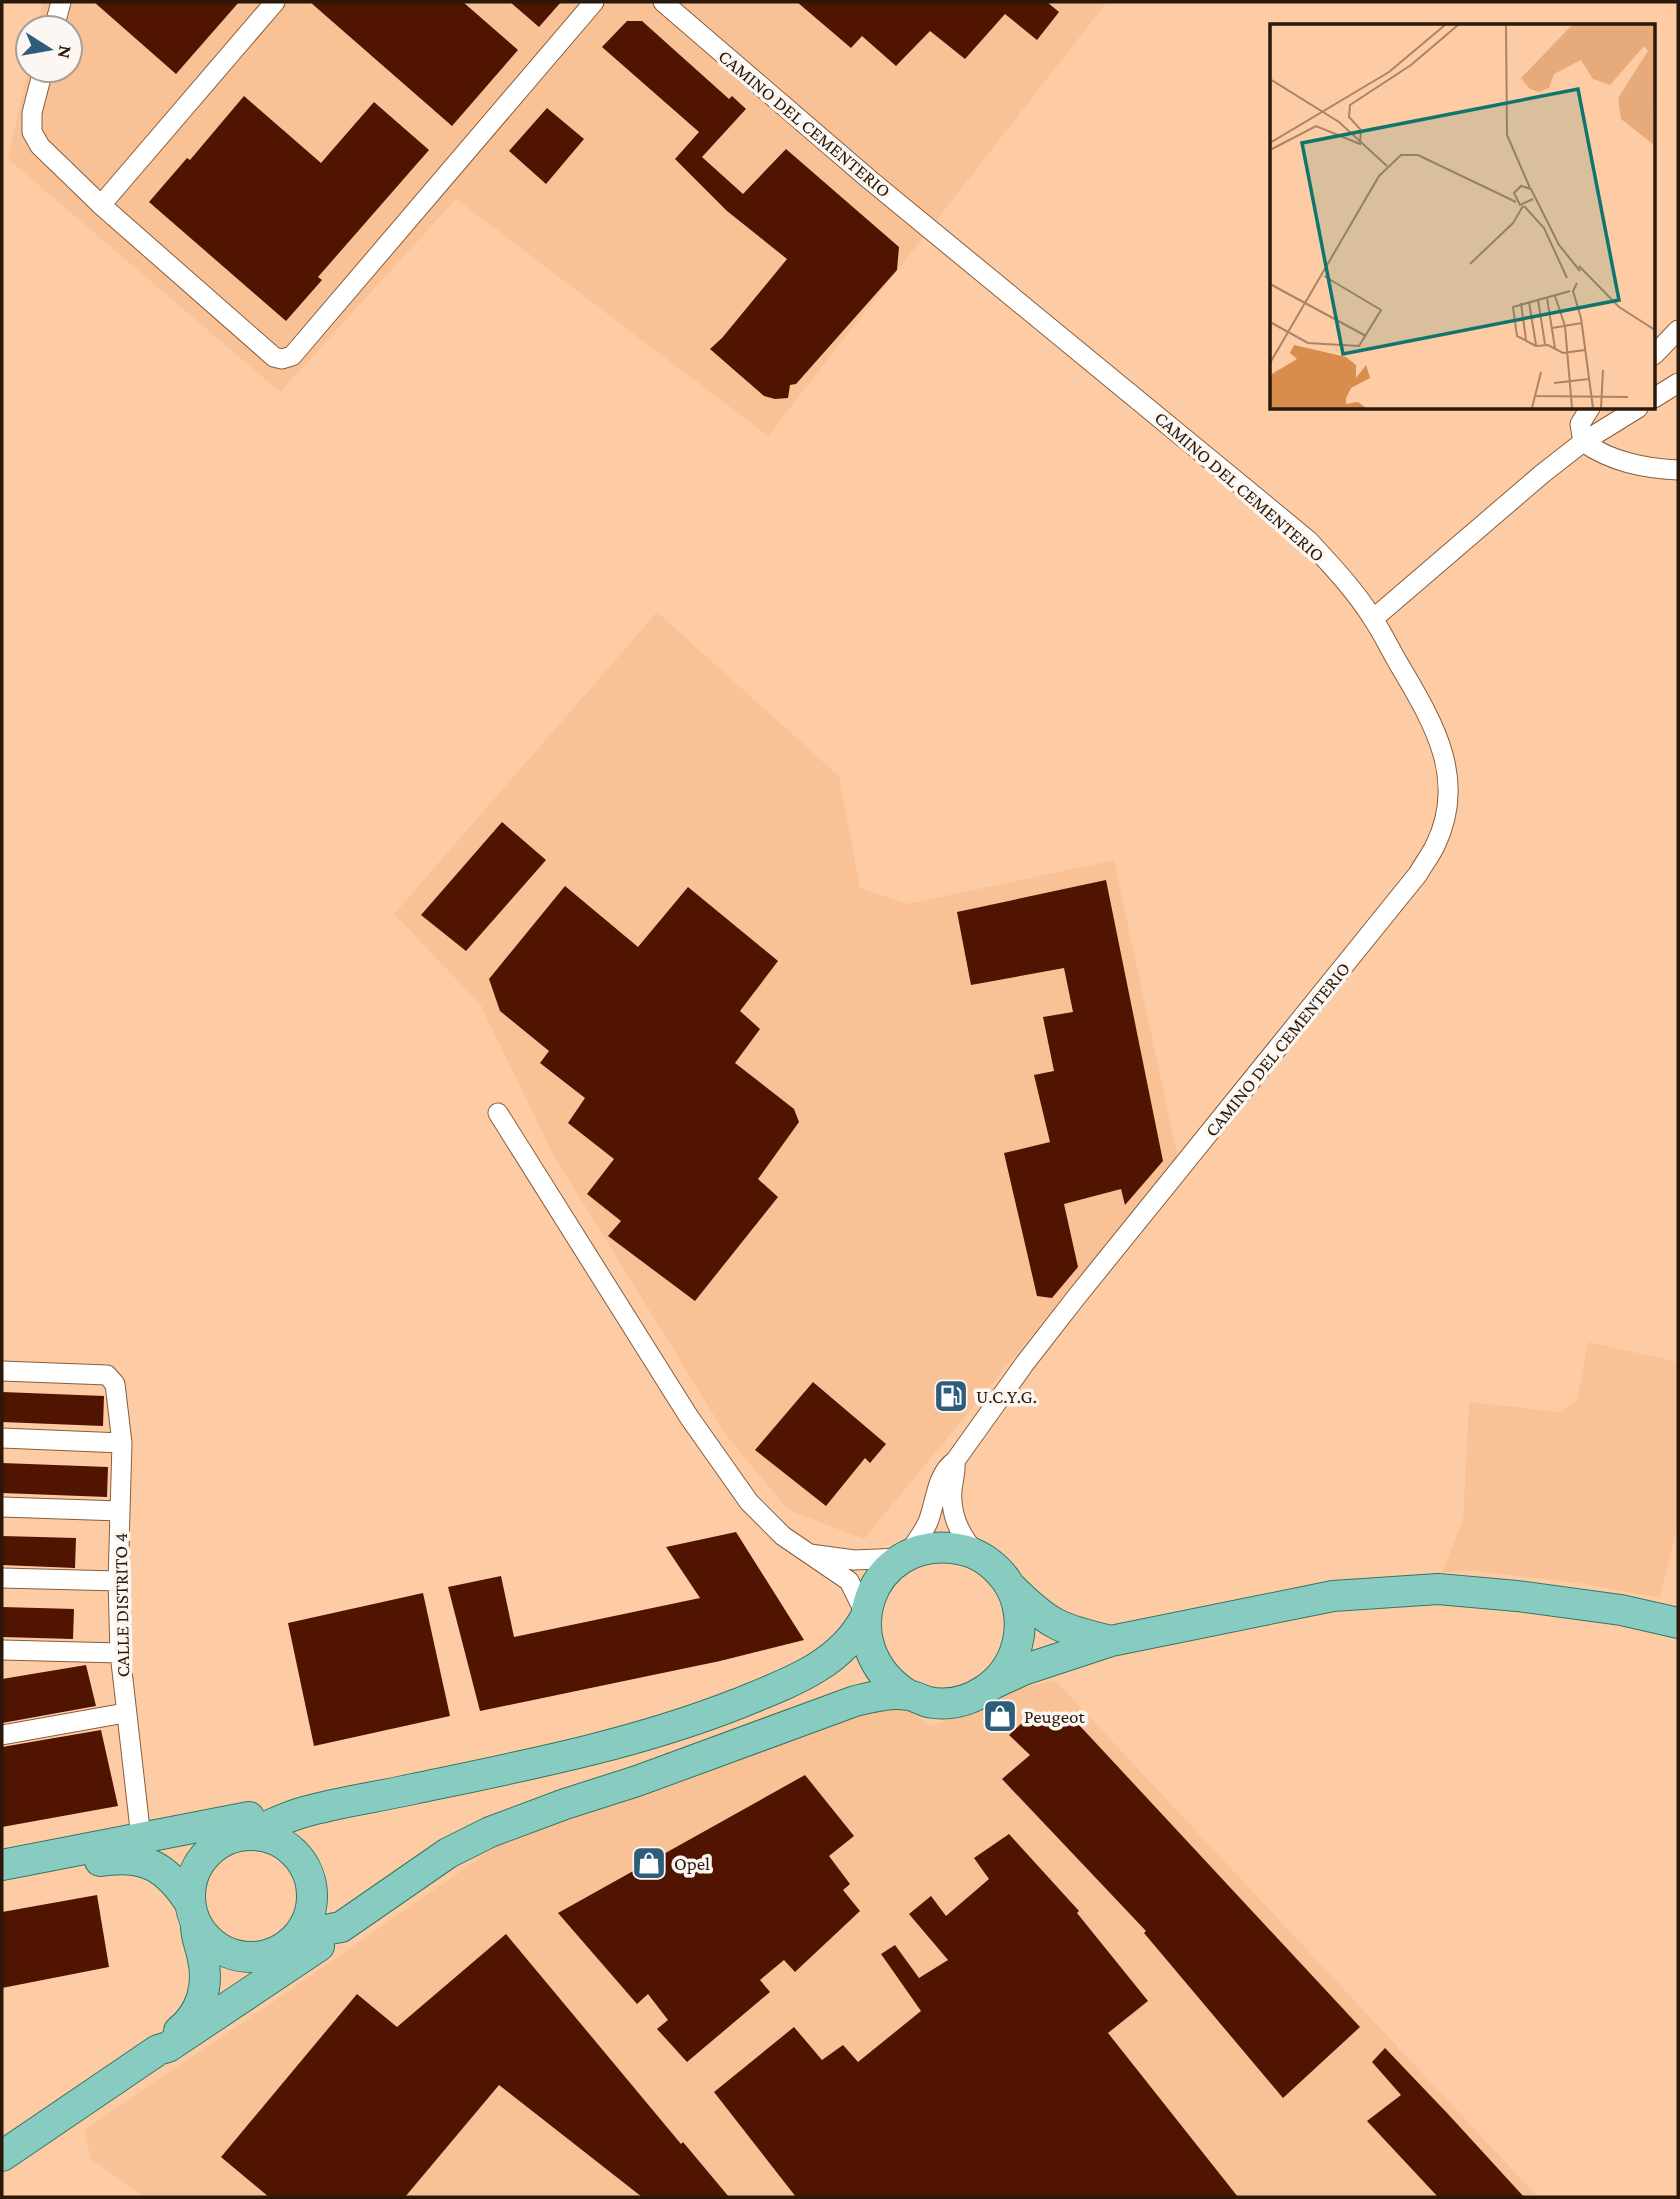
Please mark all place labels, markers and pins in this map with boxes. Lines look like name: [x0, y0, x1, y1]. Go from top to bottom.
fuel station icon: U.C.Y.G.: [932, 1377, 970, 1415]
place label: U.C.Y.G.: [976, 1386, 1037, 1407]
shop icon: Peugeot: [981, 1697, 1019, 1735]
place label: Peugeot: [1024, 1706, 1085, 1727]
shop icon: Opel: [630, 1844, 668, 1882]
place label: Opel: [674, 1853, 710, 1874]

